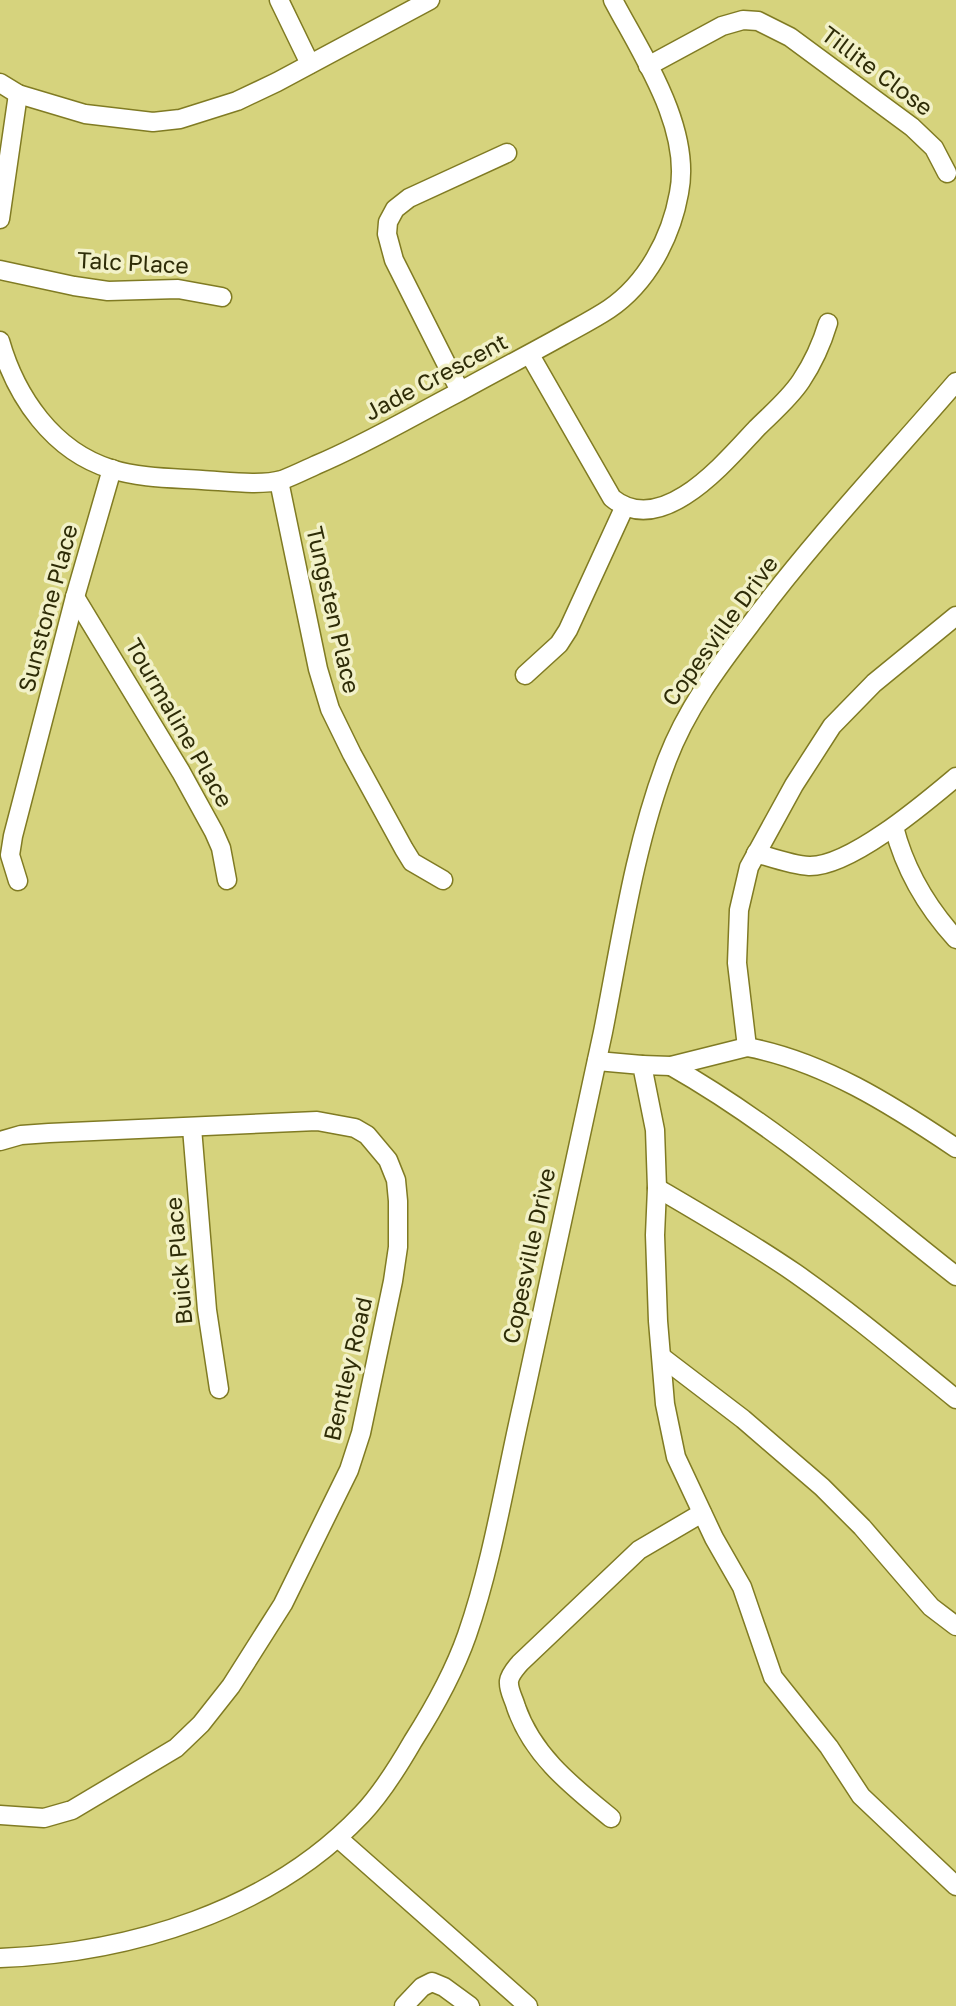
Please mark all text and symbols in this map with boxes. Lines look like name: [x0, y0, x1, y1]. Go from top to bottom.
street label: Tillite Close: [817, 19, 939, 121]
street label: Talc Place: [76, 245, 190, 279]
street label: Jade Crescent: [359, 327, 512, 426]
street label: Sunstone Place: [11, 521, 83, 695]
street label: Tungsten Place: [301, 524, 367, 696]
street label: Copesville Drive: [655, 550, 783, 711]
street label: Tourmaline Place: [120, 633, 240, 812]
street label: Copesville Drive: [496, 1165, 560, 1346]
street label: Buick Place: [158, 1196, 198, 1326]
street label: Bentley Road: [317, 1294, 377, 1443]

